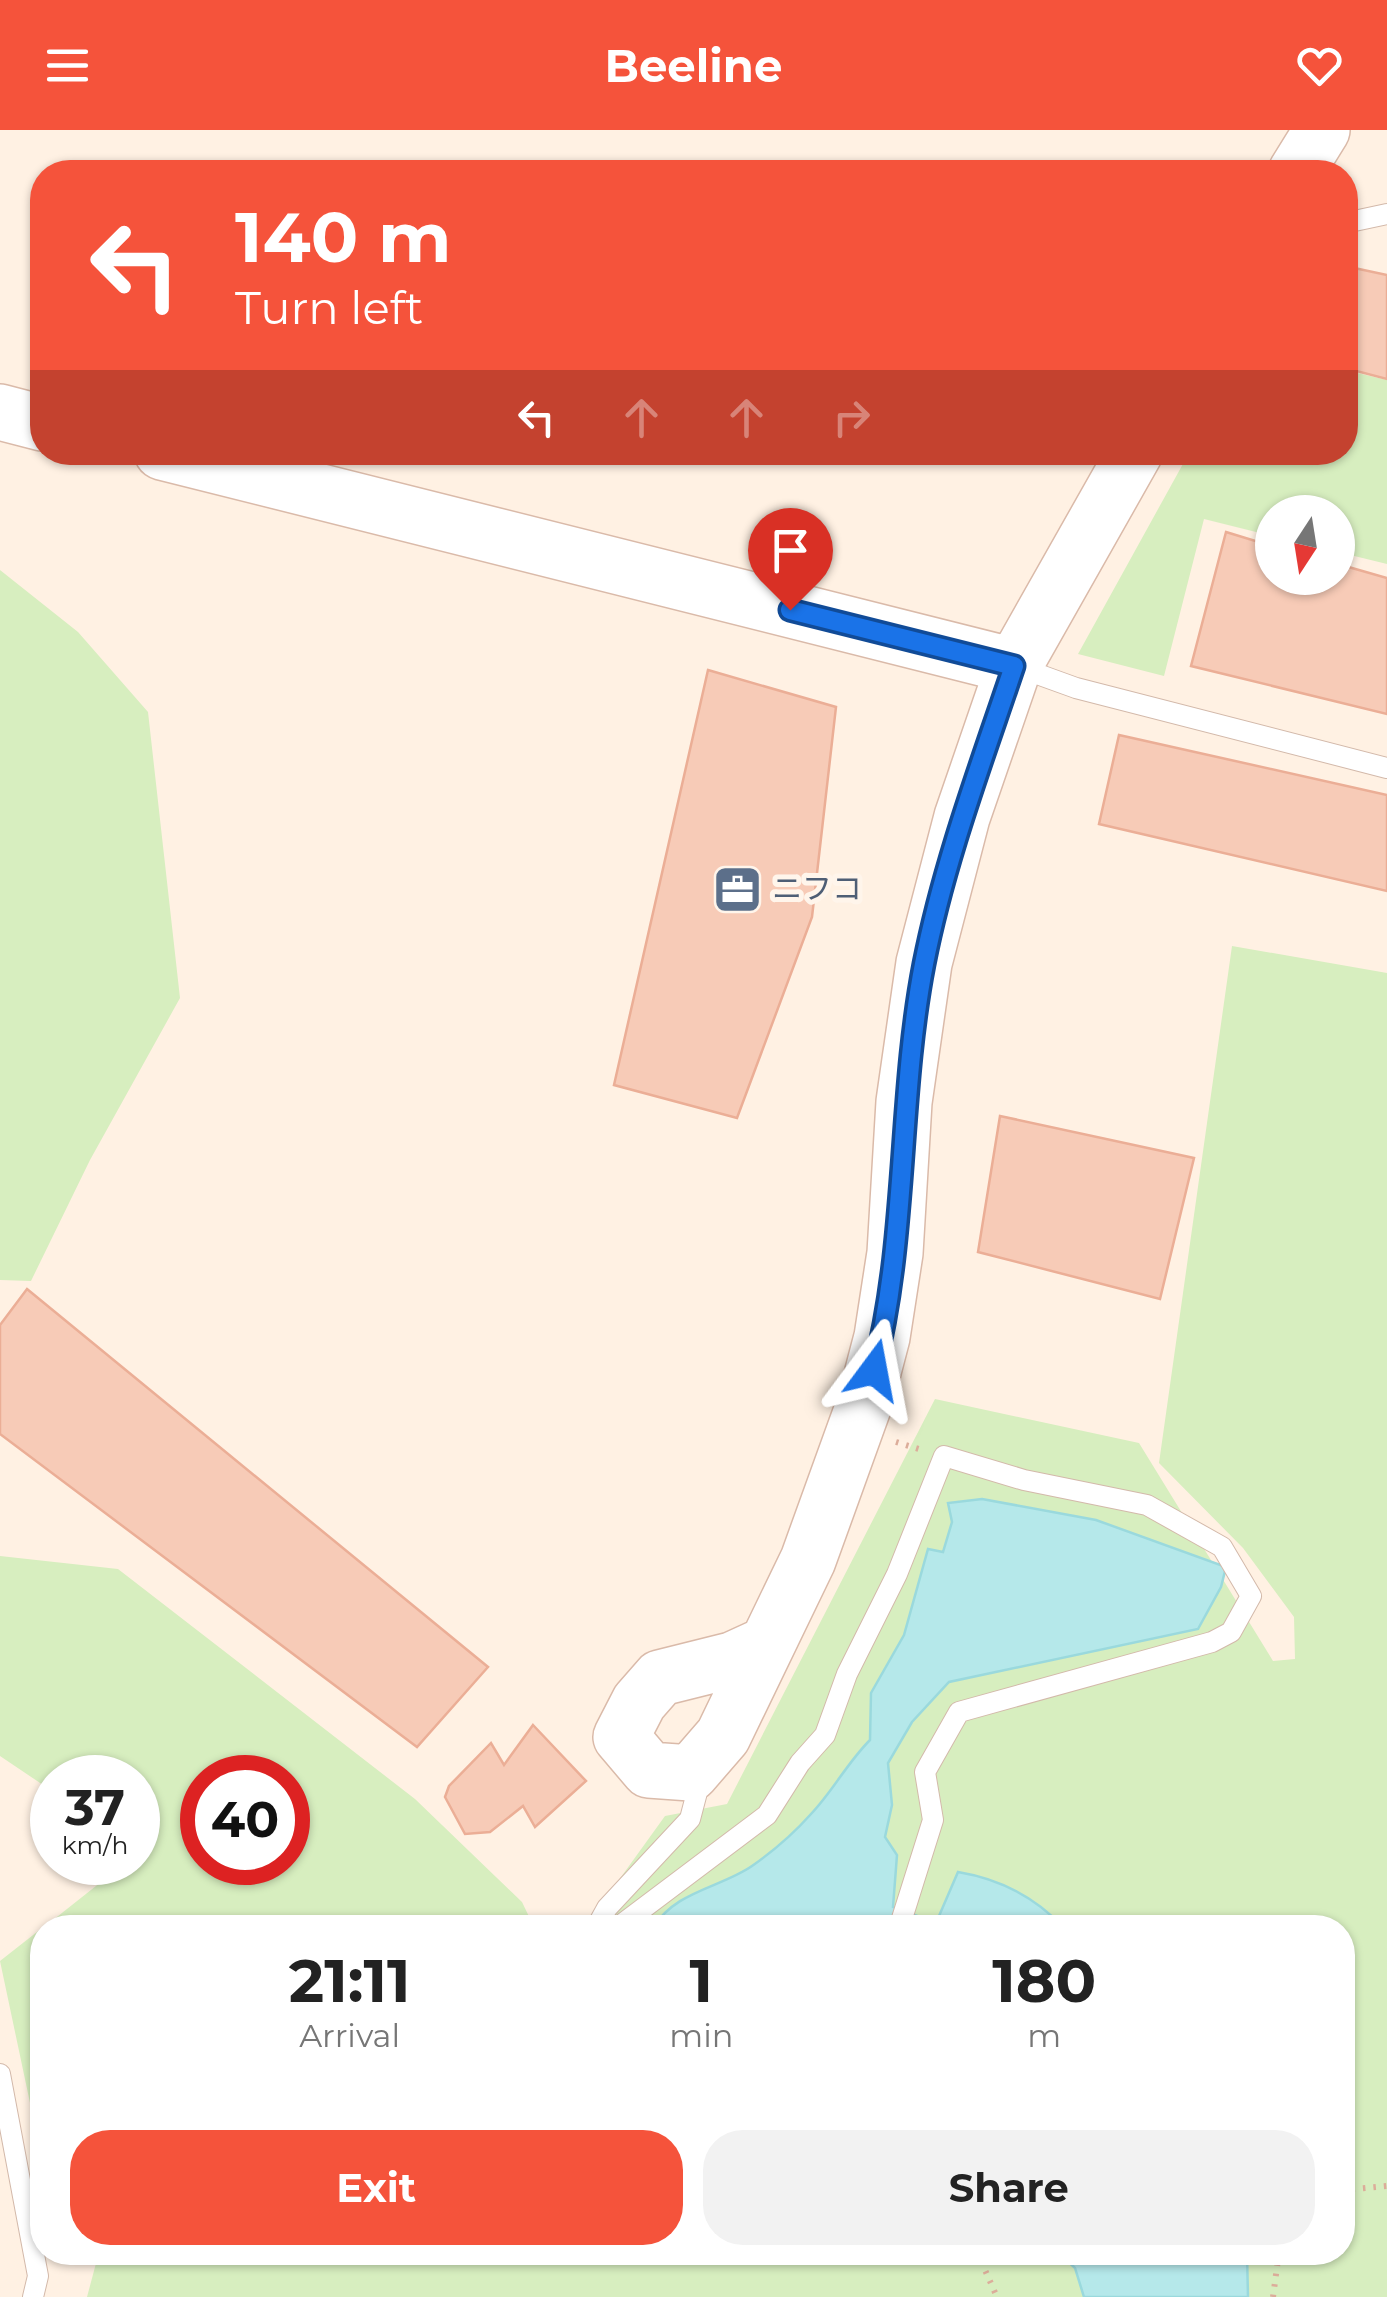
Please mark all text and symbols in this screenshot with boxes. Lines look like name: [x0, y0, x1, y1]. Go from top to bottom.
icon: menu: [40, 38, 95, 93]
text: Beeline: [605, 38, 782, 93]
icon: heart: [1292, 38, 1347, 93]
text: 140 m: [235, 194, 451, 280]
icon: left: [70, 200, 200, 330]
text: Turn left: [235, 280, 423, 335]
icon: left: [509, 390, 564, 445]
icon: ahead: [614, 390, 669, 445]
icon: ahead: [719, 390, 774, 445]
icon: right: [824, 390, 879, 445]
north arrow: [1255, 495, 1355, 595]
map controls: [1255, 495, 1355, 595]
pin: [748, 508, 833, 611]
icon: arrive: [763, 523, 818, 578]
office icon: ニフコ: [711, 863, 763, 915]
place label: ニフコ: [772, 870, 862, 907]
position arrow: [822, 1318, 926, 1422]
speed limit sign: 40: [180, 1755, 310, 1885]
text: 37: [65, 1777, 125, 1838]
text: km/h: [62, 1830, 128, 1860]
text: 21:11: [289, 1944, 410, 2017]
text: 1: [690, 1944, 713, 2017]
text: 180: [992, 1944, 1096, 2017]
text: Arrival: [299, 2016, 400, 2055]
text: min: [669, 2016, 733, 2055]
text: m: [1027, 2016, 1061, 2055]
button: Exit: [70, 2130, 683, 2245]
button: Share: [703, 2130, 1315, 2245]

